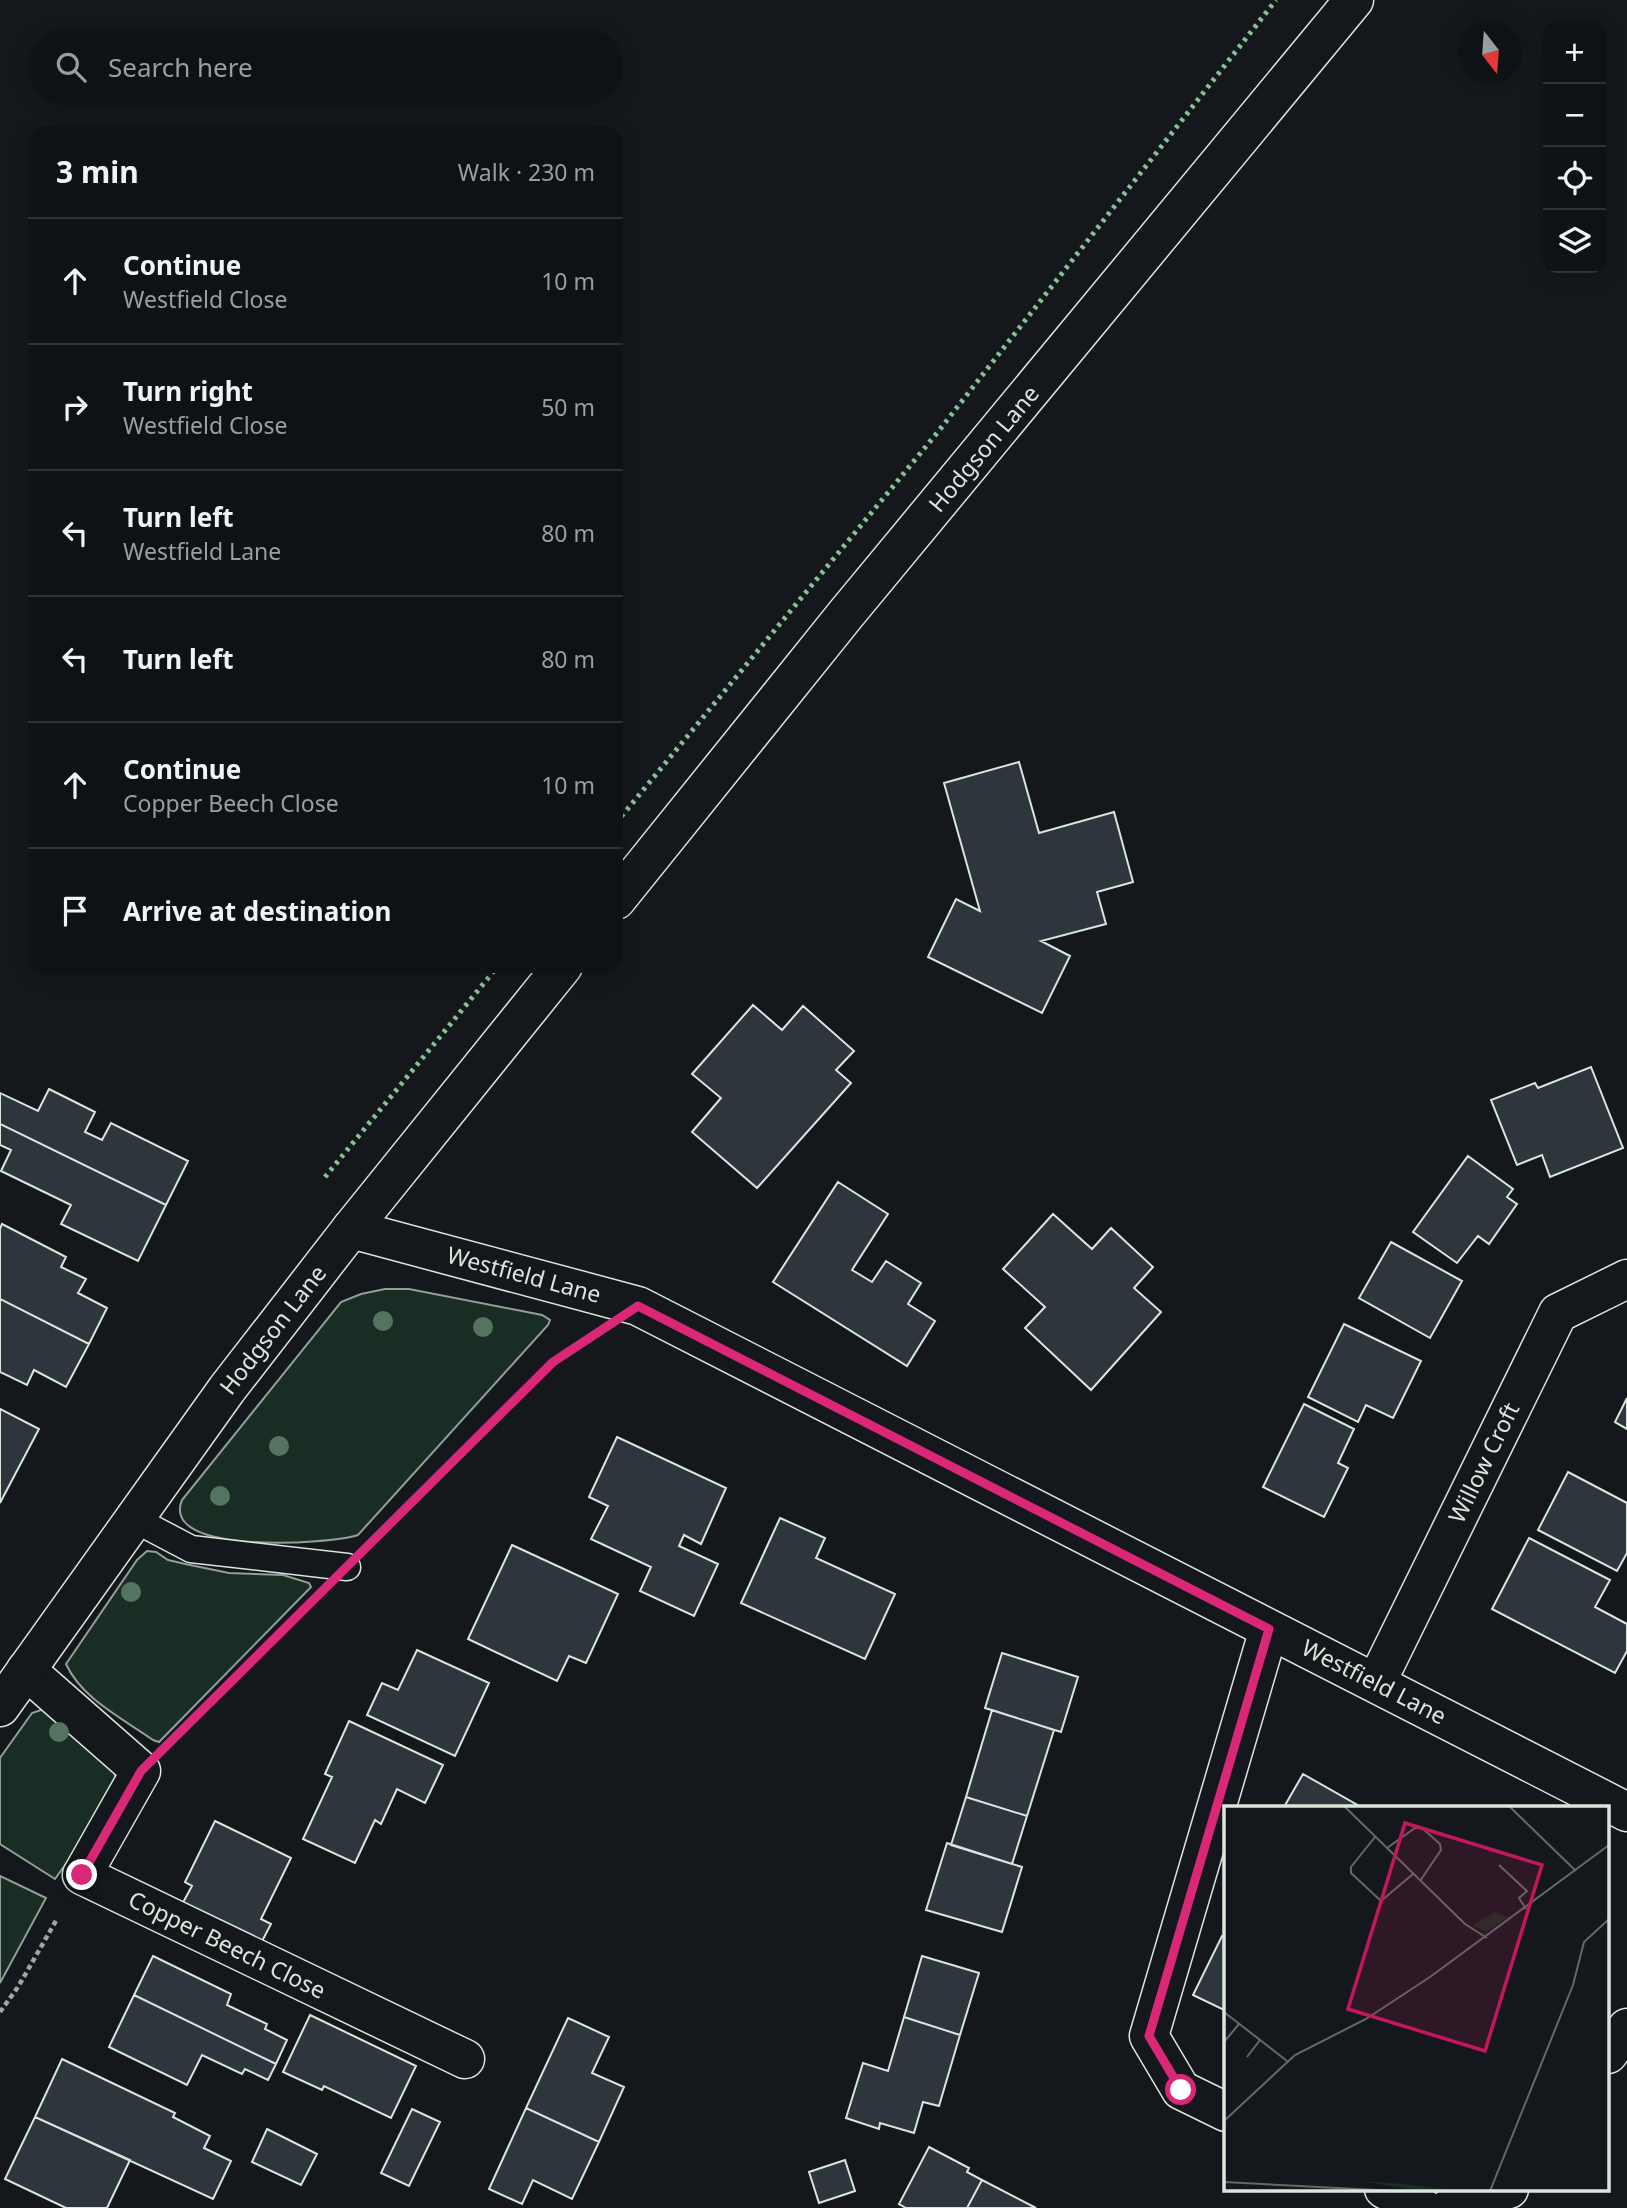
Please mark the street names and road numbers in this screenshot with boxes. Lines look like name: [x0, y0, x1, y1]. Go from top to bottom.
street label: Hodgson Lane: [921, 378, 1046, 519]
street label: Westfield Lane: [444, 1238, 605, 1310]
street label: Hodgson Lane: [211, 1258, 333, 1401]
street label: Willow Croft: [1440, 1397, 1526, 1528]
street label: Westfield Lane: [1297, 1631, 1452, 1731]
street label: Copper Beech Close: [123, 1882, 331, 2006]

